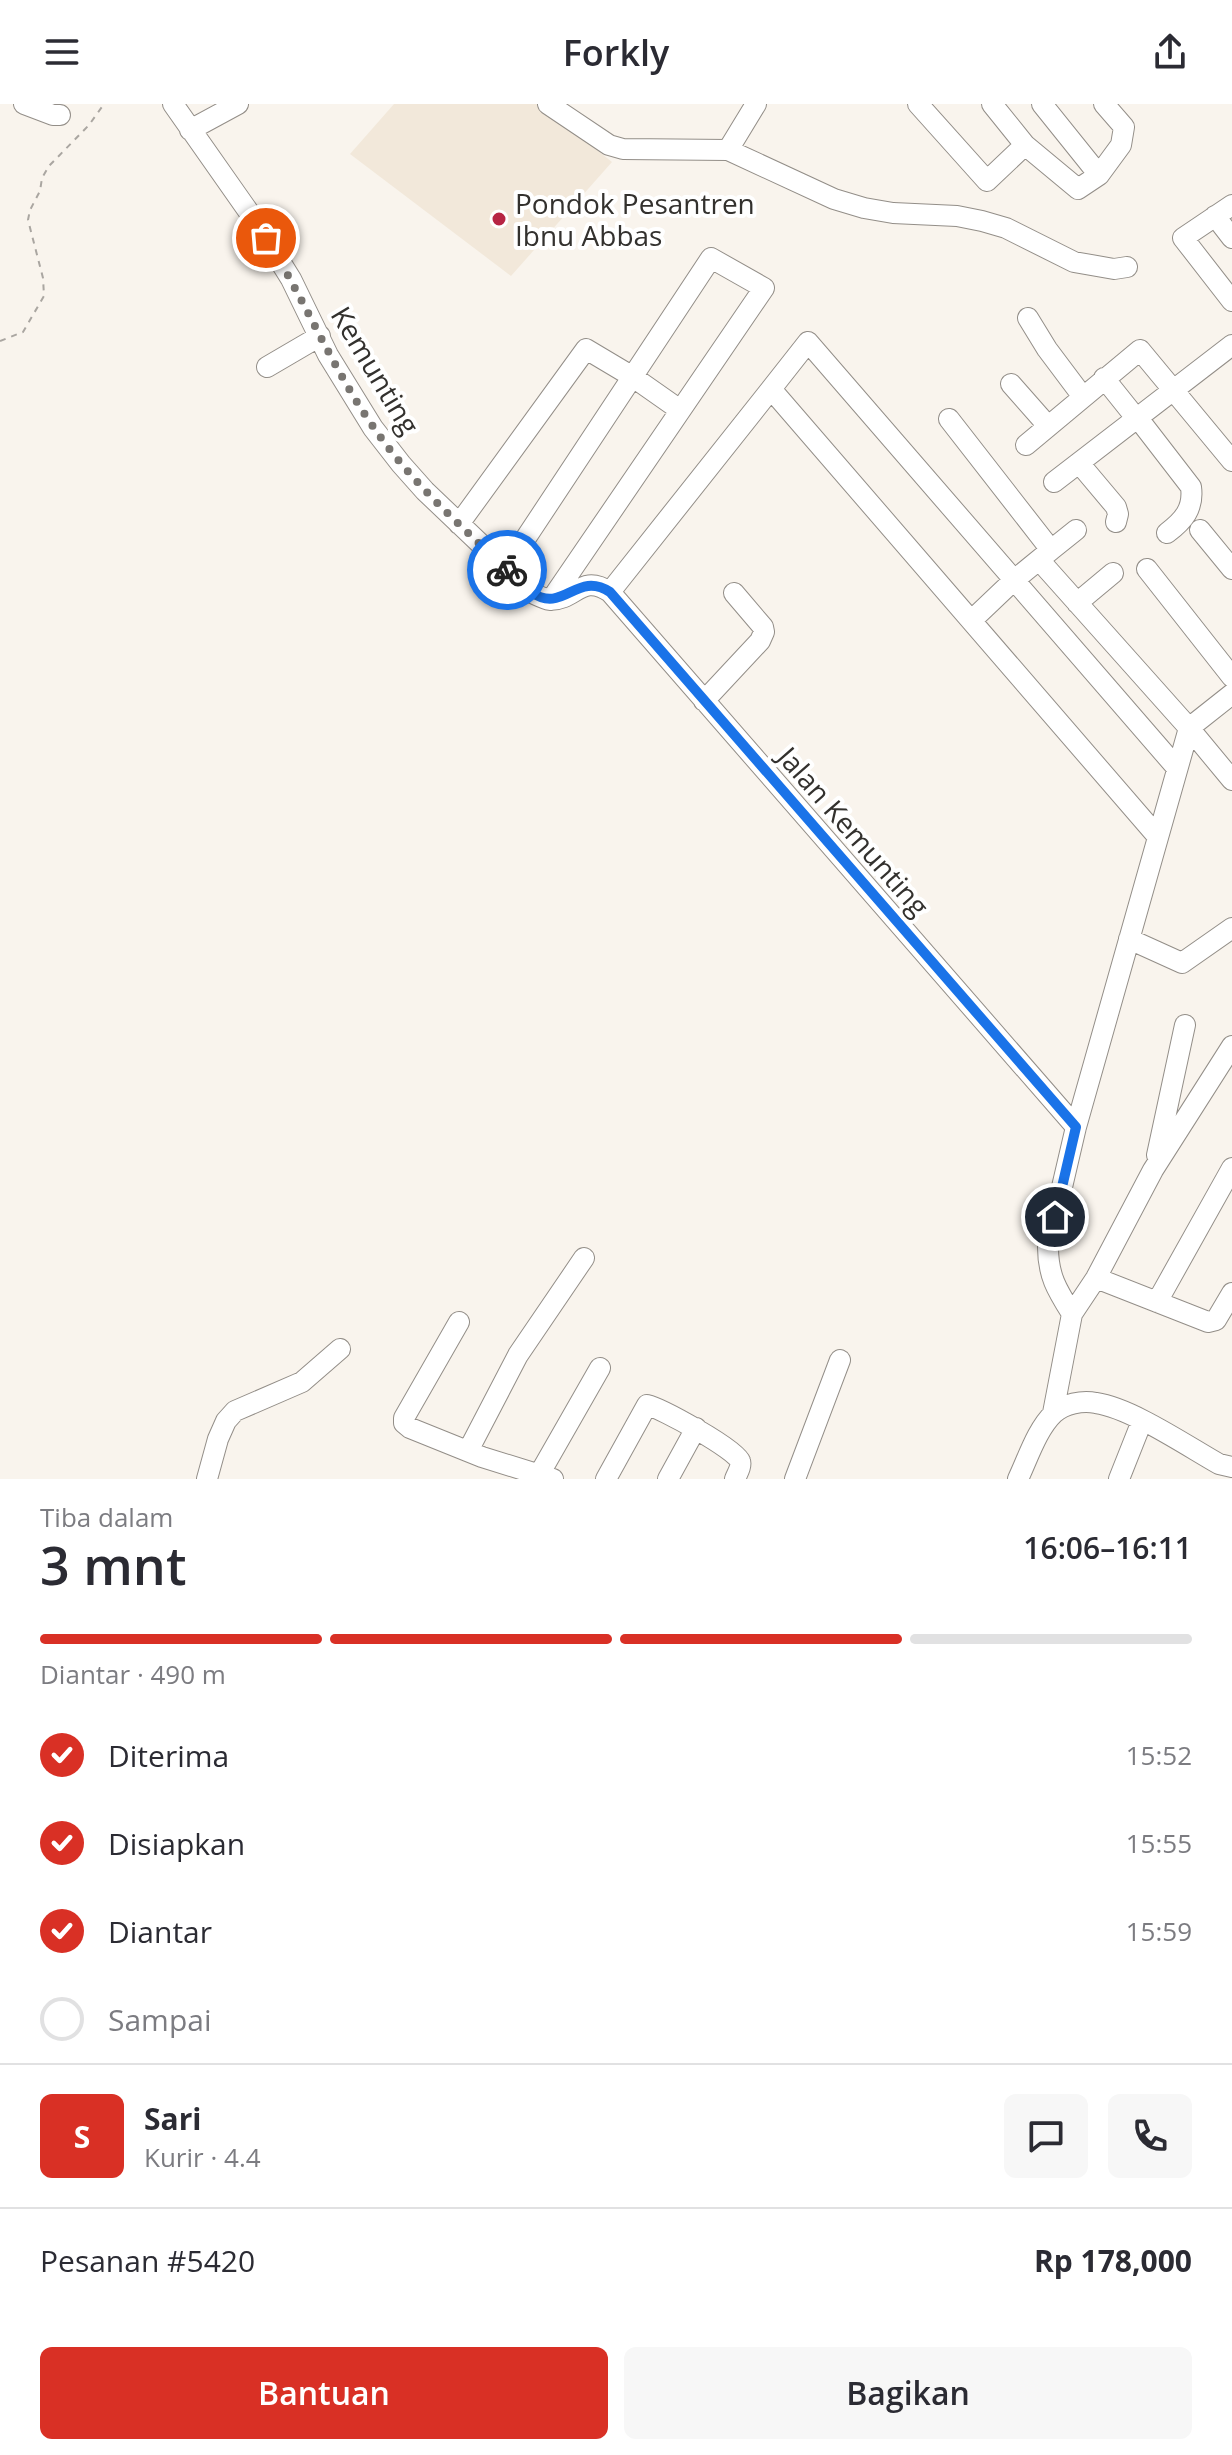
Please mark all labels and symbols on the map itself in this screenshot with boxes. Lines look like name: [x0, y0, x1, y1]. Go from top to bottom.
place label: Pondok Pesantren Ibnu Abbas: [515, 184, 755, 254]
pin: [232, 204, 300, 272]
marker: Pondok Pesantren Ibnu Abbas: [490, 210, 508, 228]
street label: Kemunting: [323, 299, 429, 441]
courier: [467, 530, 547, 610]
street label: Jalan Kemunting: [768, 736, 938, 924]
pin: [1021, 1183, 1089, 1251]

